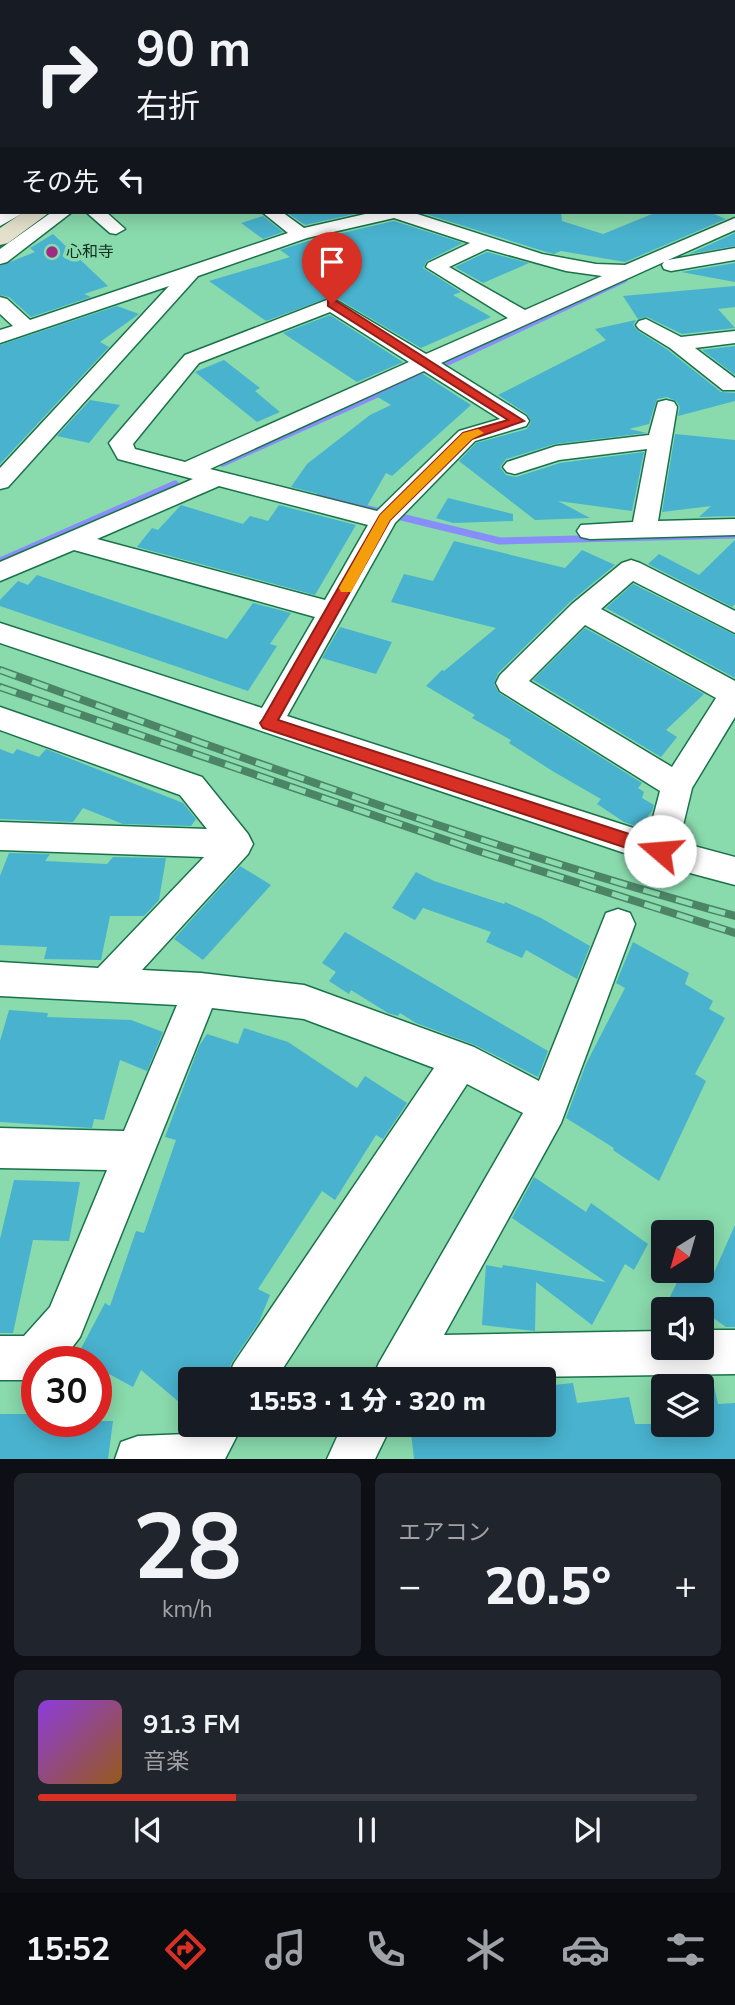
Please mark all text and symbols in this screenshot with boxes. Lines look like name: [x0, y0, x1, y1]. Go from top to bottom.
text: 90 m: [136, 16, 251, 83]
icon: right: [21, 28, 112, 119]
text: 右折: [136, 85, 200, 128]
icon: left: [113, 161, 151, 199]
text: その先: [21, 165, 99, 200]
pin: [302, 232, 362, 304]
place label: 心和寺: [66, 241, 114, 263]
icon: arrive: [313, 243, 351, 281]
marker: 心和寺: [44, 244, 60, 260]
position arrow: [623, 814, 697, 888]
north arrow: [651, 1220, 714, 1283]
map controls: [651, 1220, 714, 1437]
button: sound: [651, 1297, 714, 1360]
speed limit sign: 30: [21, 1346, 112, 1437]
button: layers: [651, 1374, 714, 1437]
text: 15:53 · 1 分 · 320 m: [248, 1384, 486, 1419]
text: 28: [133, 1486, 242, 1610]
text: エアコン: [399, 1517, 491, 1548]
text: 20.5°: [484, 1551, 611, 1622]
text: −: [399, 1561, 421, 1612]
text: +: [674, 1561, 697, 1612]
text: km/h: [162, 1594, 213, 1625]
text: 91.3 FM: [143, 1707, 240, 1742]
text: 音楽: [143, 1746, 189, 1777]
icon: previous: [129, 1811, 167, 1849]
icon: pause: [348, 1811, 386, 1849]
icon: next: [568, 1811, 606, 1849]
icon: directions: [161, 1925, 210, 1974]
icon: music: [261, 1925, 310, 1974]
icon: phone: [361, 1925, 410, 1974]
icon: climate: [461, 1925, 510, 1974]
icon: car: [561, 1925, 610, 1974]
icon: filters: [661, 1925, 710, 1974]
text: 15:52: [25, 1928, 110, 1971]

